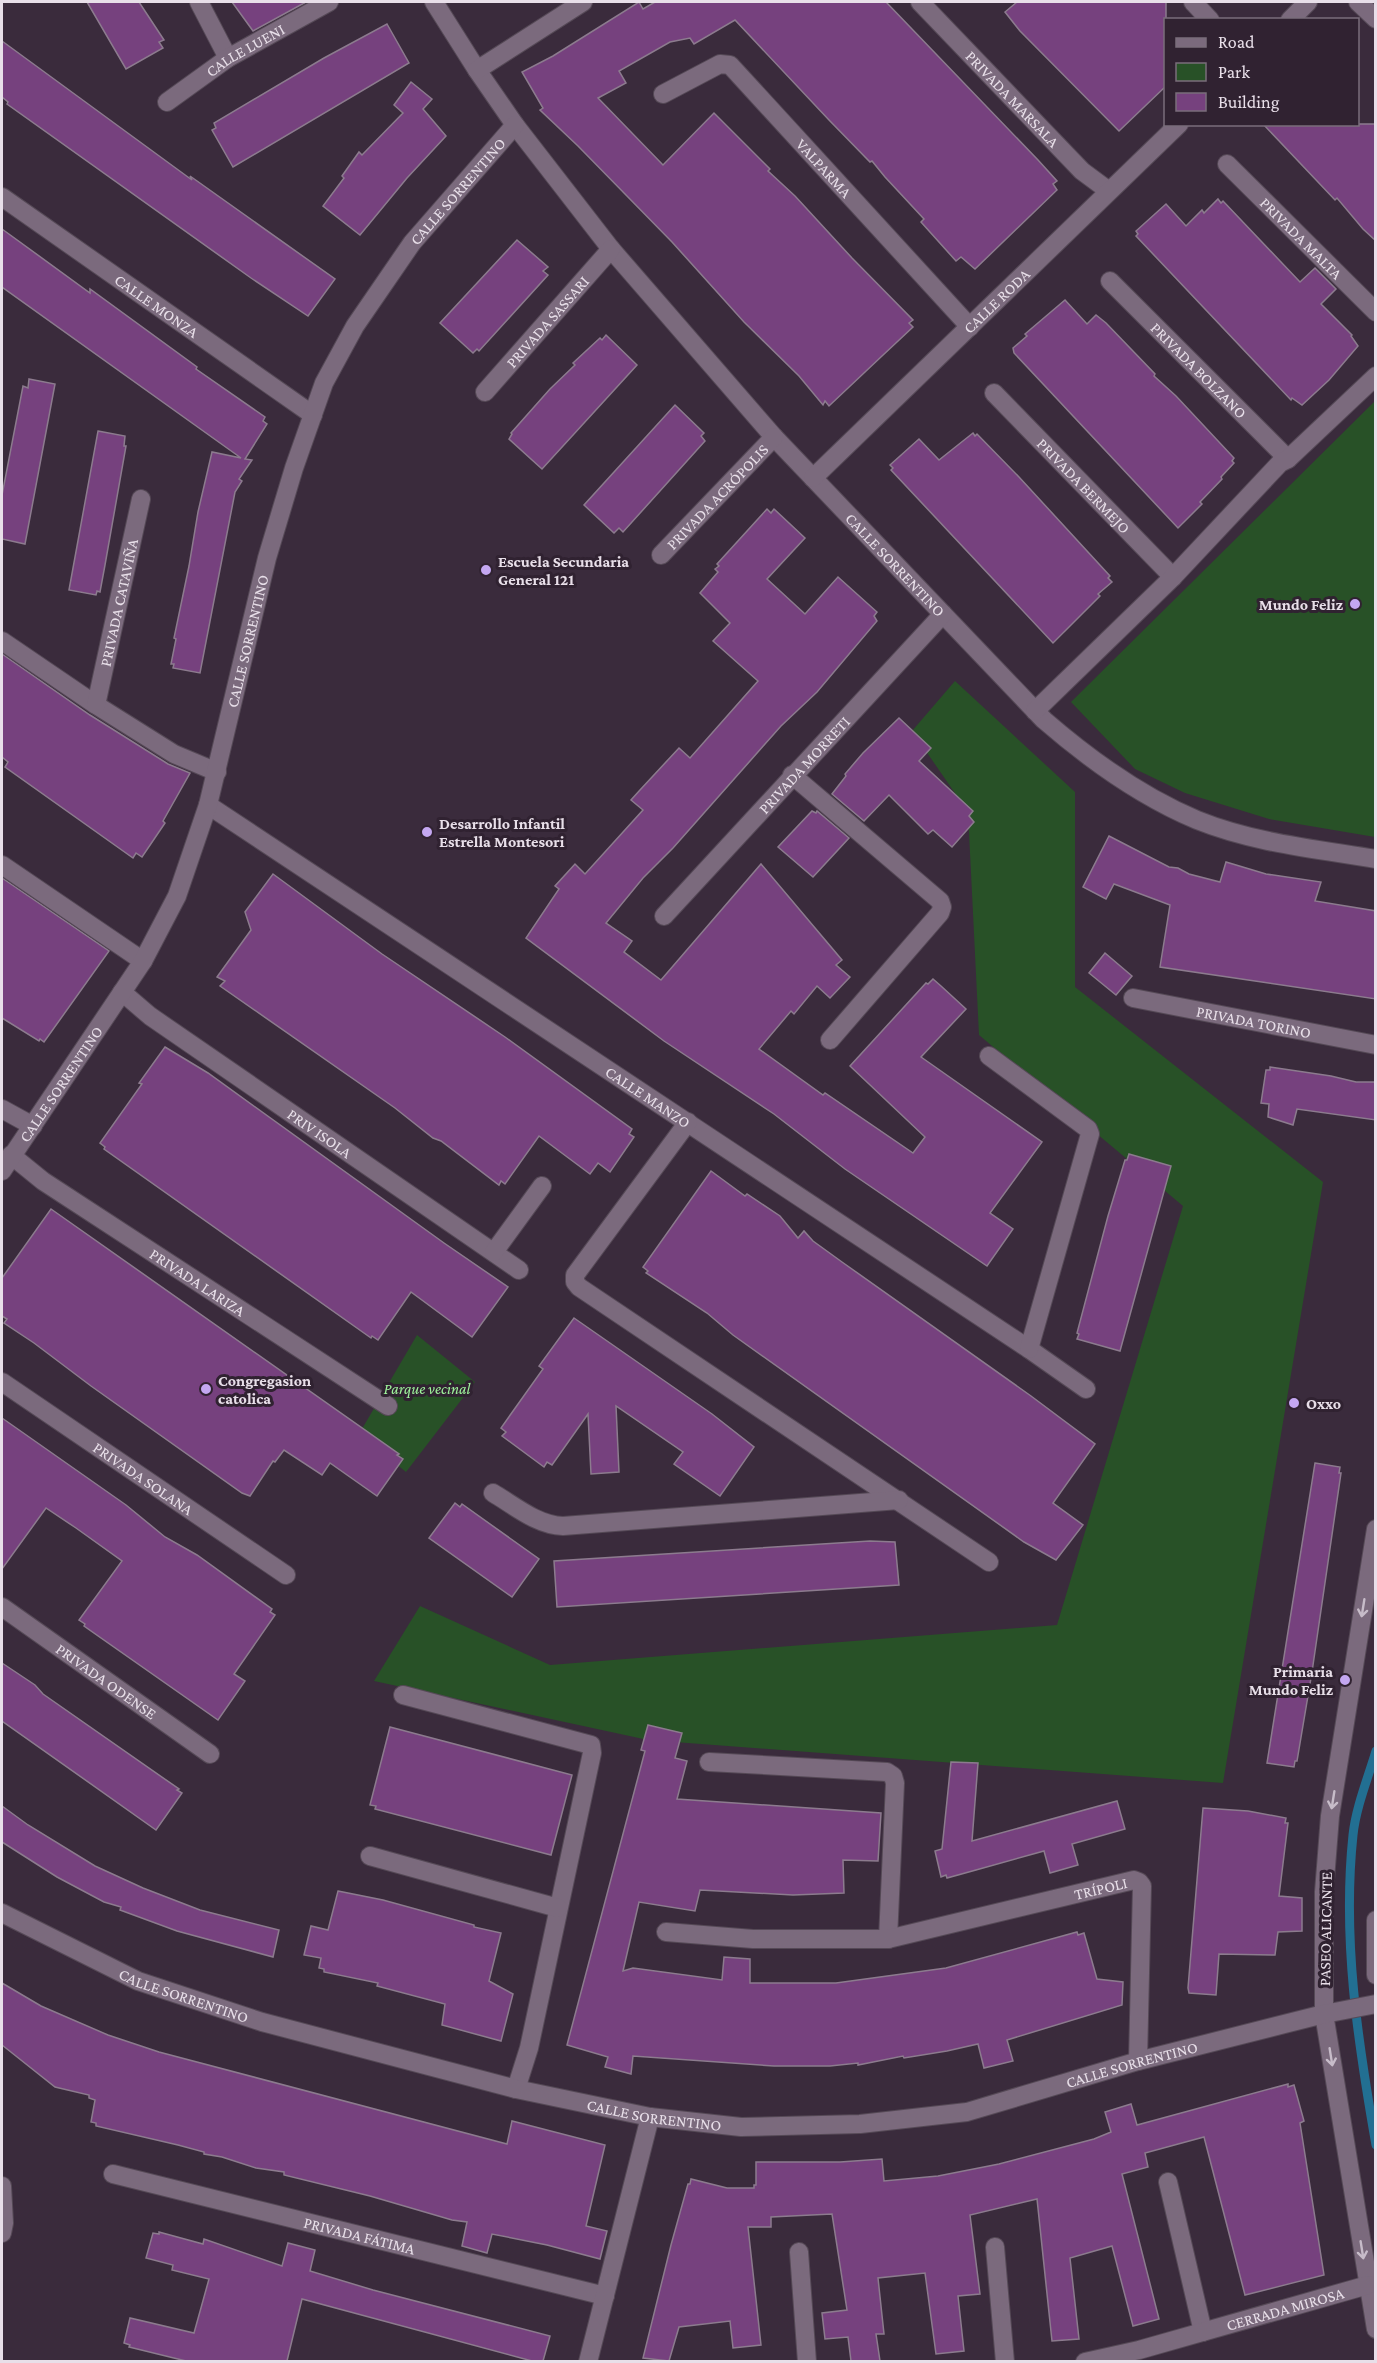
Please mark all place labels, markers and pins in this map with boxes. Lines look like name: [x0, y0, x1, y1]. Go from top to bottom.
place label: Escuela Secundaria General 121: [498, 553, 629, 588]
marker: Escuela Secundaria General 121: [479, 563, 493, 577]
place label: Mundo Feliz: [1259, 596, 1344, 613]
marker: Mundo Feliz: [1348, 597, 1362, 611]
place label: Desarrollo Infantil Estrella Montesori: [439, 815, 565, 850]
marker: Desarrollo Infantil Estrella Montesori: [420, 825, 434, 839]
place label: Congregasion catolica: [218, 1372, 311, 1407]
marker: Congregasion catolica: [199, 1382, 213, 1396]
place label: Oxxo: [1306, 1395, 1341, 1412]
marker: Oxxo: [1287, 1396, 1301, 1410]
place label: Primaria Mundo Feliz: [1249, 1663, 1334, 1698]
marker: Primaria Mundo Feliz: [1338, 1673, 1352, 1687]

